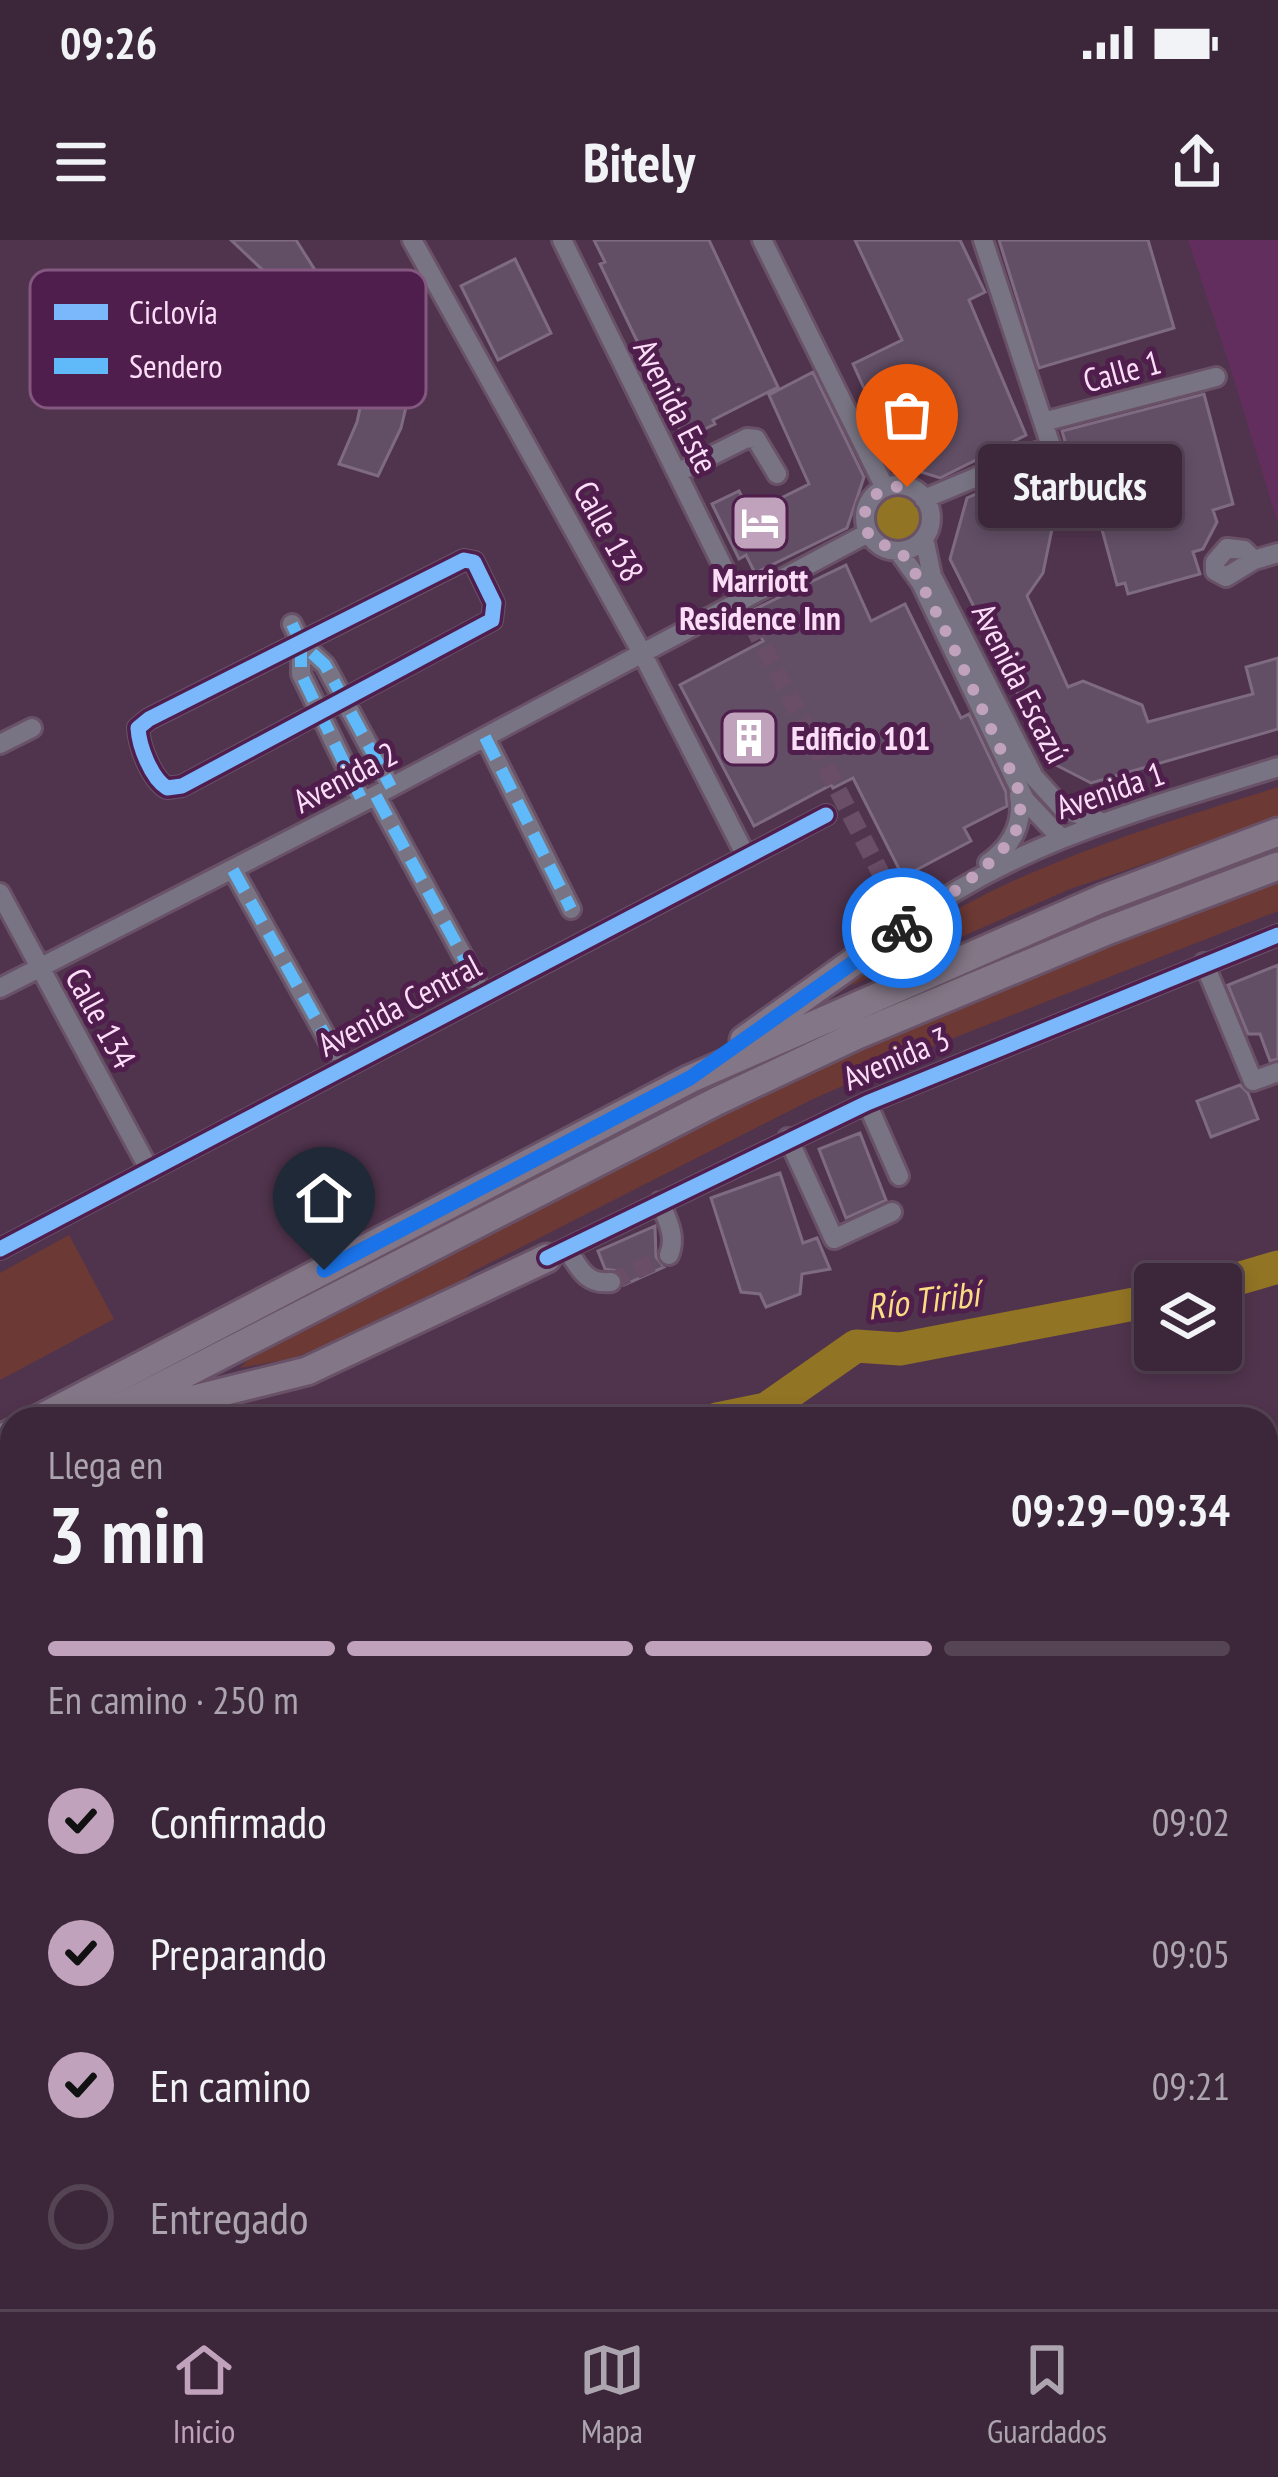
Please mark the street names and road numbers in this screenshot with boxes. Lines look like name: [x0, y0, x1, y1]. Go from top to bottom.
street label: Avenida Este: [624, 331, 728, 480]
street label: Calle 1: [1078, 340, 1165, 401]
street label: Calle 138: [564, 473, 655, 589]
street label: Avenida Escazú: [963, 596, 1080, 770]
street label: Avenida 2: [285, 731, 404, 822]
street label: Avenida 1: [1050, 751, 1170, 828]
street label: Avenida Central: [310, 944, 488, 1065]
street label: Calle 134: [56, 960, 147, 1076]
street label: Avenida 3: [836, 1016, 956, 1099]

